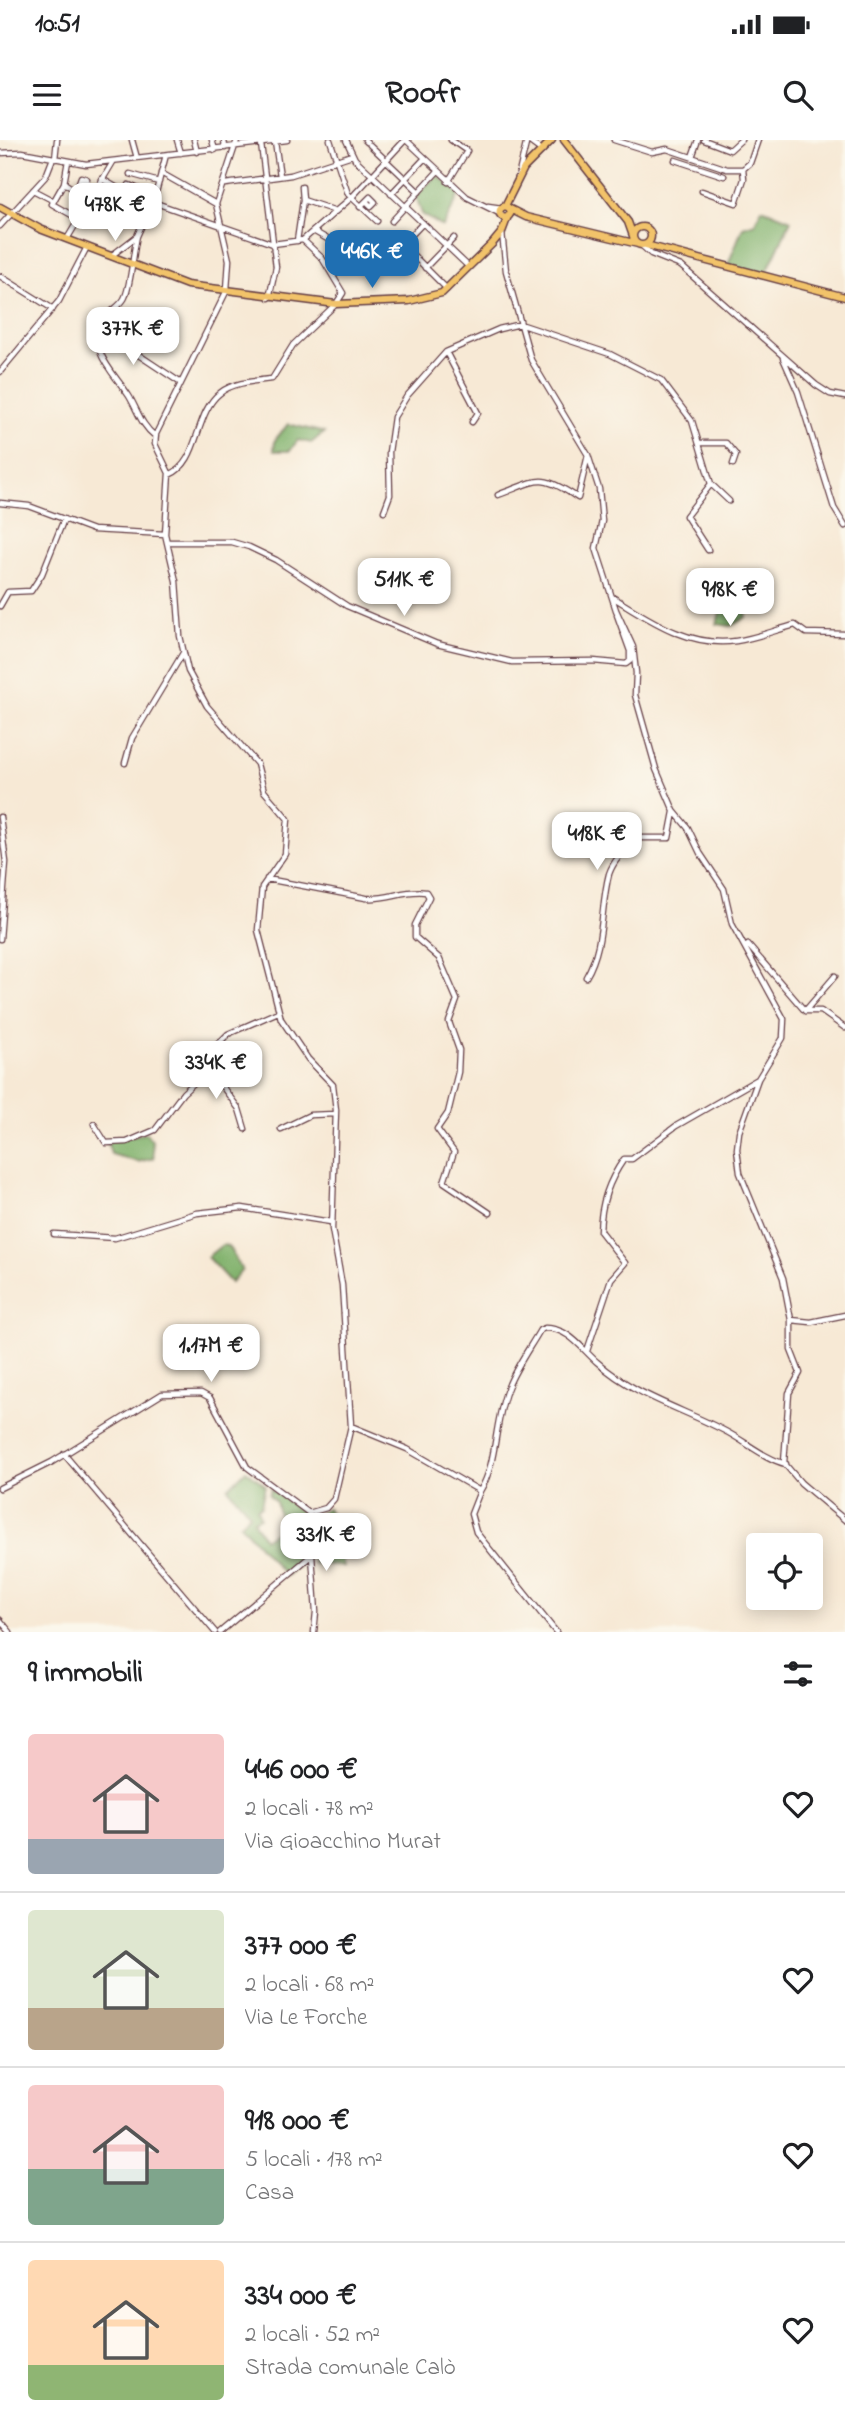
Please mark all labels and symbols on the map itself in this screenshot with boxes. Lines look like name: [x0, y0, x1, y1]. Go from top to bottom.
pin: 478K €: [58, 183, 172, 243]
pin: 446K €: [315, 230, 429, 290]
pin: 377K €: [76, 308, 190, 367]
pin: 511K €: [347, 559, 461, 618]
pin: 918K €: [673, 568, 787, 628]
pin: 418K €: [540, 812, 654, 872]
pin: 334K €: [159, 1042, 273, 1101]
pin: 1.17M €: [146, 1324, 276, 1384]
pin: 331K €: [269, 1514, 383, 1573]

